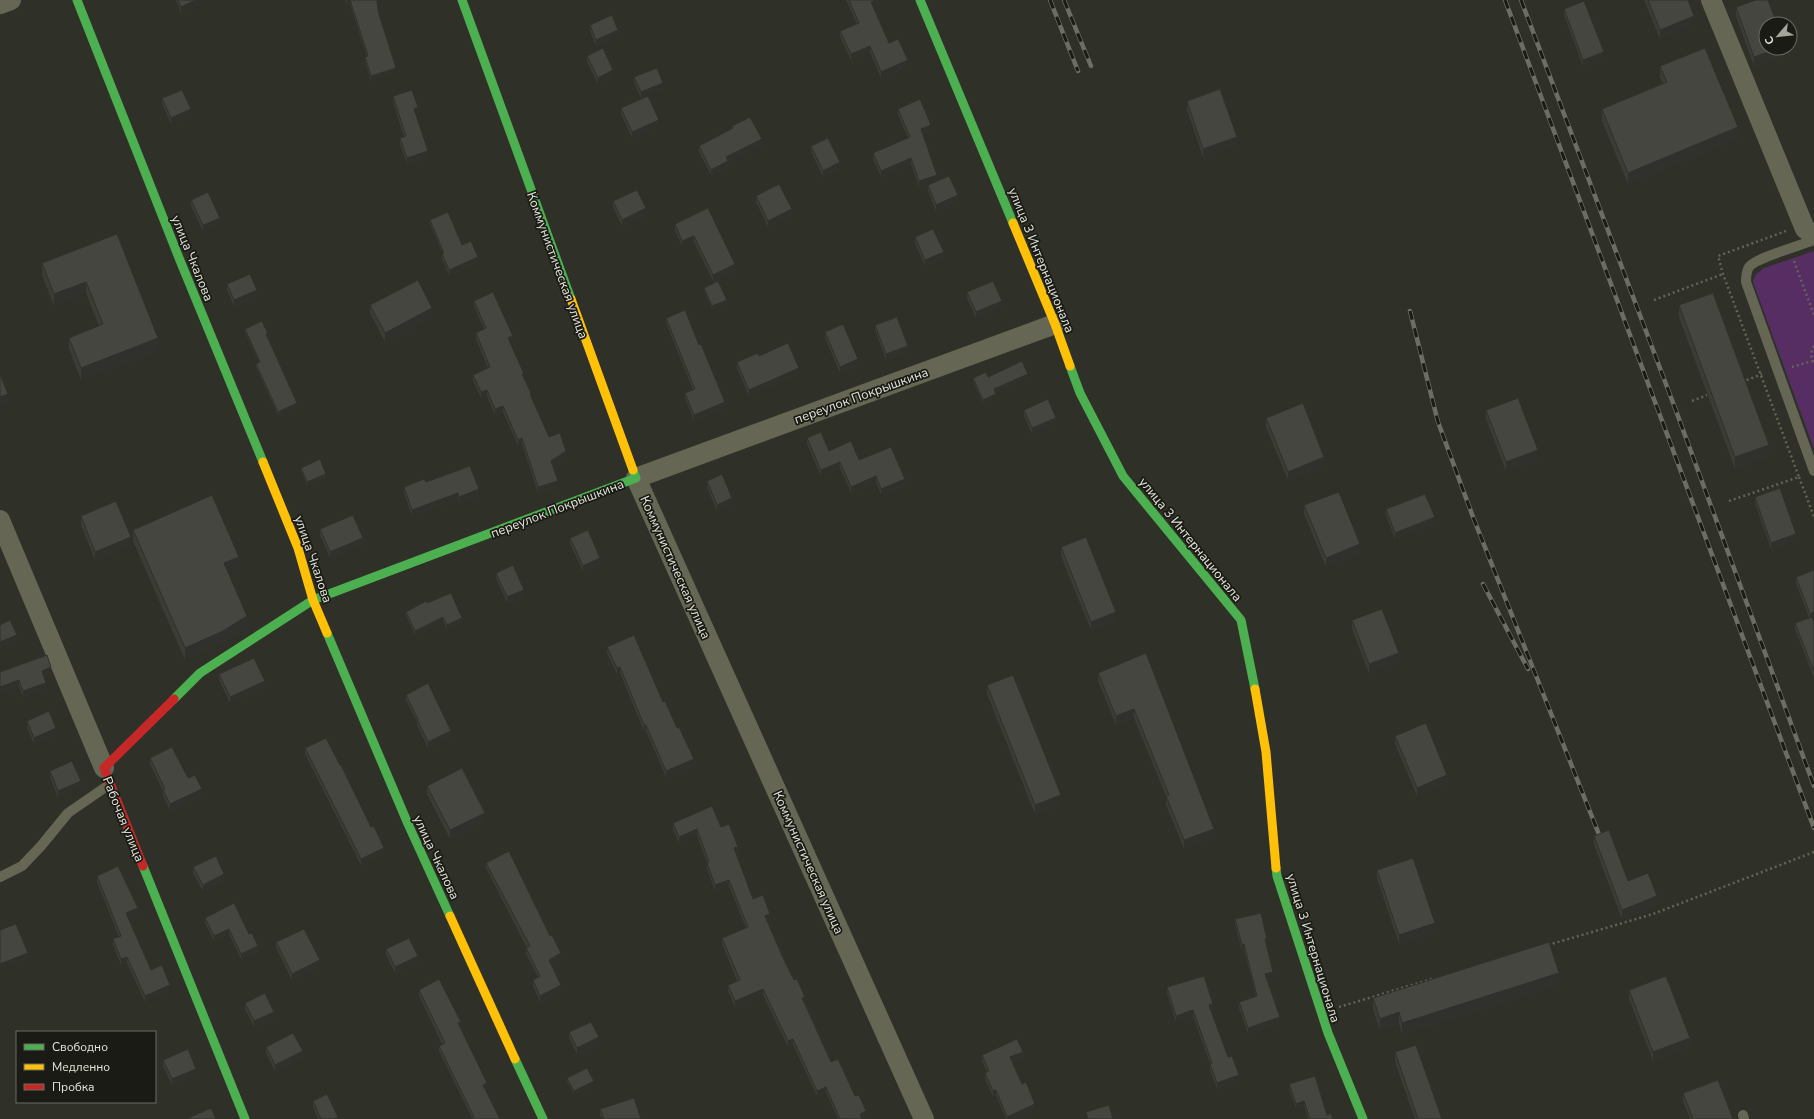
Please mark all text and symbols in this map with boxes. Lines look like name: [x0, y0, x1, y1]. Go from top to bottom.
north arrow: [1758, 16, 1798, 56]
text: С: [1761, 33, 1778, 47]
street label: улица 3 Интернационала: [1004, 185, 1078, 336]
street label: Коммунистическая улица: [522, 189, 592, 341]
street label: улица Чкалова: [167, 213, 217, 304]
street label: переулок Покрышкина: [792, 363, 931, 429]
street label: улица 3 Интернационала: [1134, 474, 1246, 606]
street label: переулок Покрышкина: [488, 475, 627, 543]
street label: Коммунистическая улица: [635, 493, 715, 642]
street label: улица Чкалова: [290, 513, 336, 605]
street label: Рабочая улица: [98, 774, 148, 865]
street label: Коммунистическая улица: [768, 788, 848, 937]
street label: улица Чкалова: [409, 812, 464, 903]
street label: улица 3 Интернационала: [1282, 872, 1344, 1025]
legend: [16, 1031, 156, 1103]
text: Свободно: [52, 1039, 108, 1055]
text: Медленно: [52, 1059, 110, 1075]
text: Пробка: [52, 1079, 95, 1095]

